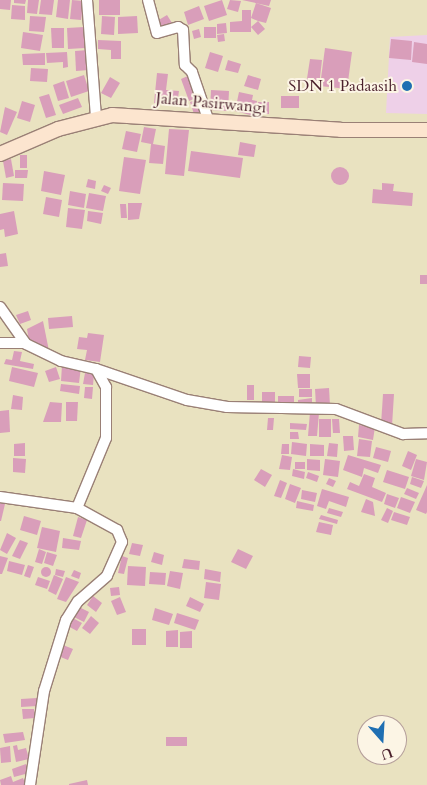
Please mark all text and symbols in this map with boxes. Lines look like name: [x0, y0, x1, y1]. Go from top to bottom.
place label: SDN 1 Padaasih: [288, 76, 397, 96]
marker: SDN 1 Padaasih: [401, 80, 413, 92]
street label: Jalan Pasirwangi: [155, 89, 267, 117]
north arrow: [357, 715, 407, 765]
text: U: [378, 743, 395, 765]

